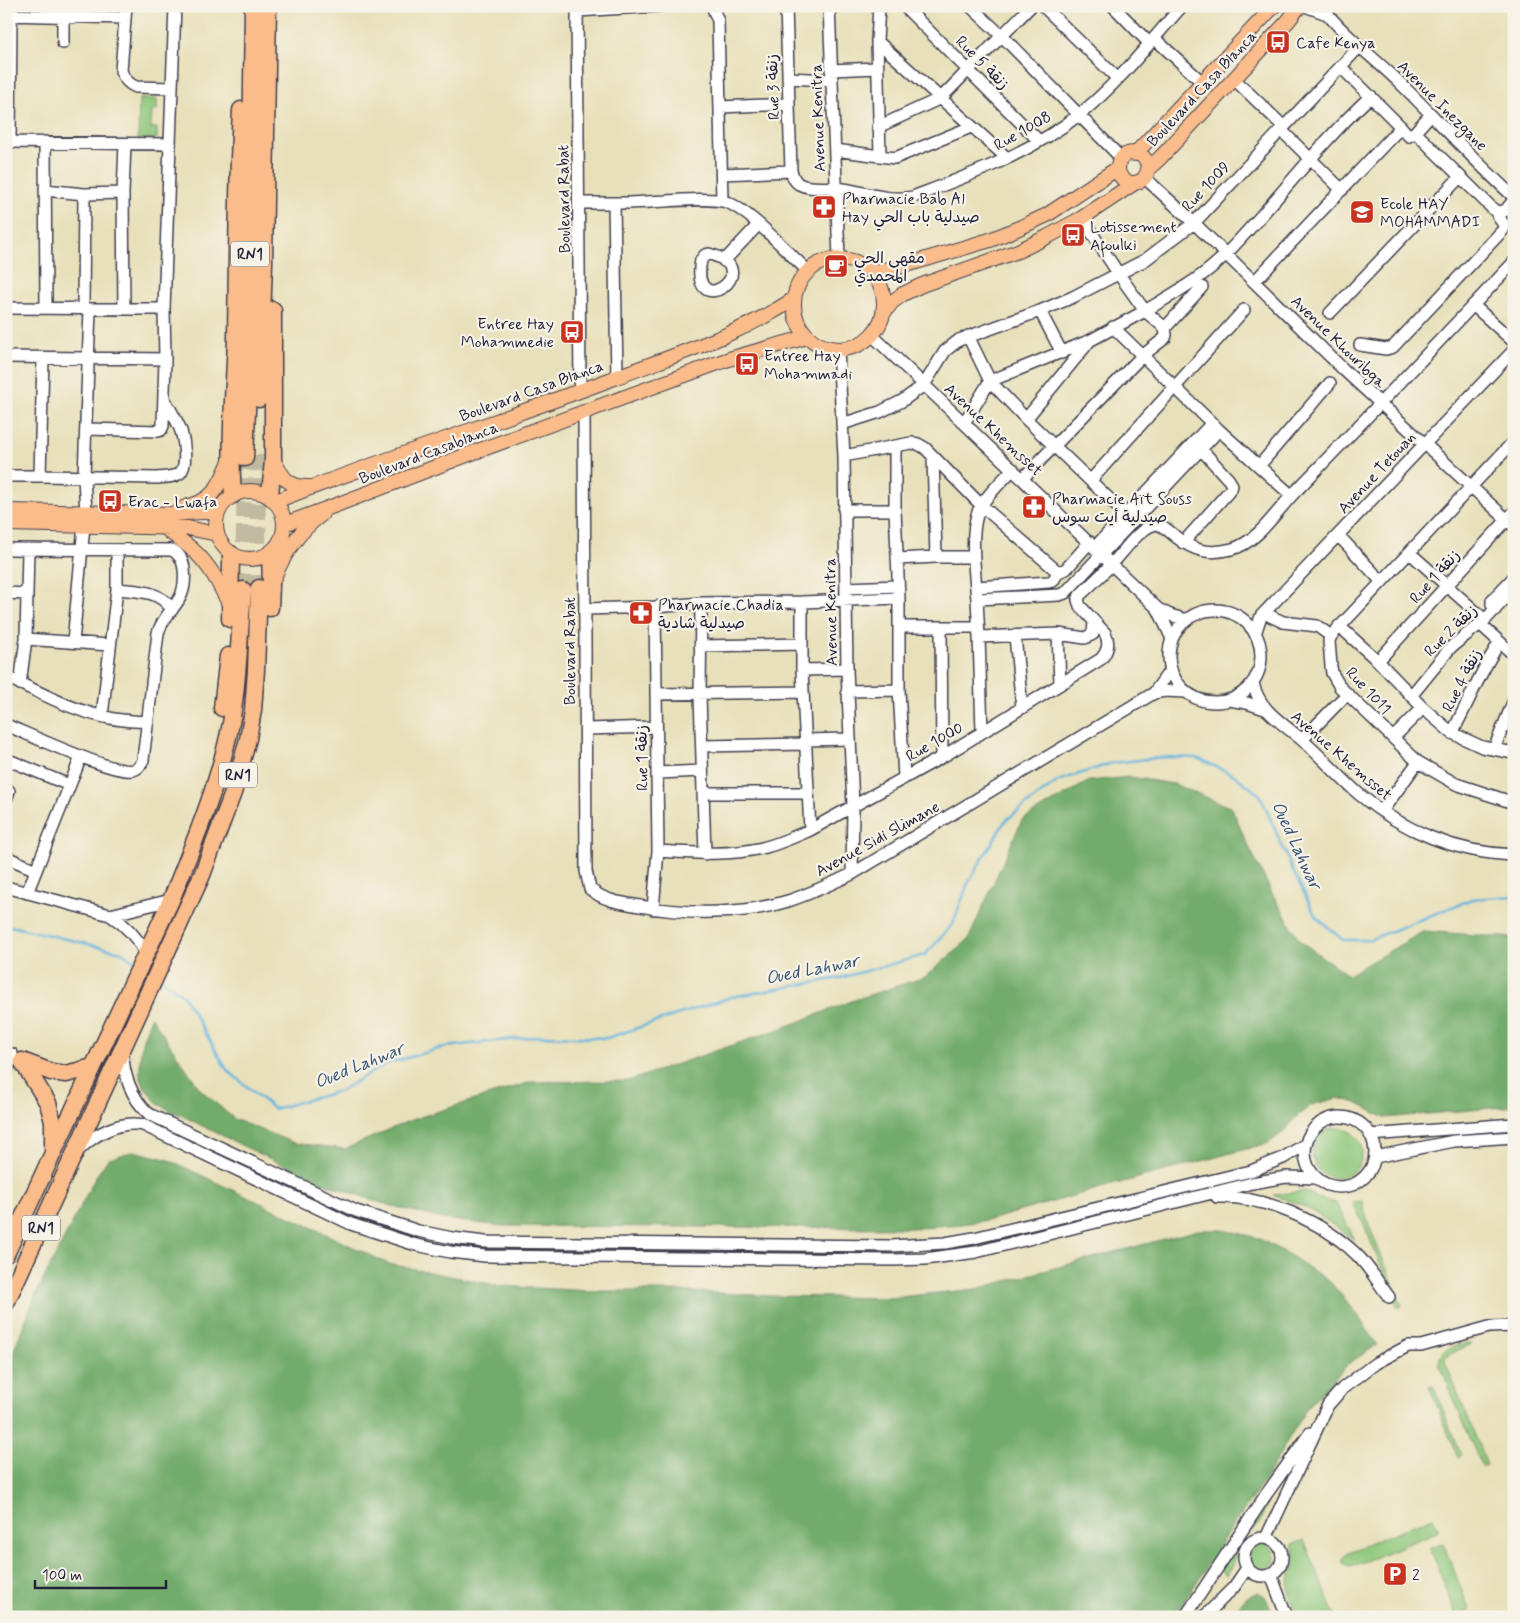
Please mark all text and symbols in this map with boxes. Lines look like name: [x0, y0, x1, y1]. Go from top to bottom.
street label: Boulevard Casa Blanca: [1143, 26, 1262, 152]
bus stop icon: Cafe Kenya: [1265, 29, 1291, 55]
street label: Rue 5 زنقة: [950, 32, 1013, 95]
place label: Cafe Kenya: [1296, 33, 1375, 54]
street label: Rue 3 زنقة: [762, 54, 785, 120]
street label: Avenue Inezgane: [1391, 56, 1492, 157]
street label: Avenue Kenitra: [806, 64, 831, 172]
street label: Rue 1008: [990, 106, 1055, 156]
street label: Boulevard Rabat: [553, 145, 576, 253]
street label: Rue 1009: [1177, 157, 1235, 217]
place label: Pharmacie Bab Al Hay صيدلية باب الحي: [842, 189, 980, 231]
pharmacy icon: Pharmacie Bab Al Hay صيدلية باب الحي: [811, 194, 837, 220]
place label: Ecole HAY MOHAMMADI: [1380, 194, 1480, 233]
school or university icon: Ecole HAY MOHAMMADI: [1349, 199, 1375, 225]
place label: Lotissement Afoulki: [1090, 217, 1177, 258]
bus stop icon: Lotissement Afoulki: [1060, 222, 1086, 248]
road number: RN1: [231, 242, 269, 266]
place label: مقهى الحي المحمدي: [854, 248, 925, 287]
cafe icon: مقهى الحي المحمدي: [823, 253, 849, 279]
street label: Avenue Khouribga: [1285, 291, 1390, 394]
place label: Entree Hay Mohammedie: [461, 314, 554, 353]
bus stop icon: Entree Hay Mohammedie: [559, 319, 585, 345]
place label: Entree Hay Mohammadi: [764, 346, 852, 385]
bus stop icon: Entree Hay Mohammadi: [734, 351, 760, 377]
street label: Boulevard Casa Blanca: [457, 356, 606, 427]
street label: Avenue Khemsset: [939, 379, 1047, 481]
street label: Boulevard Casablanca: [356, 417, 501, 490]
street label: Avenue Tetouan: [1334, 427, 1421, 519]
bus stop icon: Erac - Lwafa: [97, 488, 123, 514]
place label: Pharmacie Aït Souss صيدلية أيت سوس: [1052, 489, 1192, 528]
place label: Erac - Lwafa: [128, 492, 217, 513]
pharmacy icon: Pharmacie Aït Souss صيدلية أيت سوس: [1021, 494, 1047, 520]
street label: Rue 1 زنقة: [1405, 546, 1465, 608]
street label: Avenue Kenitra: [820, 558, 843, 666]
place label: Pharmacie Chadia صيدلية شادية: [658, 595, 784, 634]
street label: Boulevard Rabat: [560, 597, 581, 705]
pharmacy icon: Pharmacie Chadia صيدلية شادية: [628, 600, 654, 626]
street label: Rue 2 زنقة: [1420, 600, 1482, 662]
street label: Rue 4 زنقة: [1438, 646, 1487, 716]
street label: Rue 1011: [1341, 663, 1395, 719]
street label: Avenue Khemsset: [1286, 706, 1396, 806]
street label: Rue 1000: [902, 717, 967, 767]
street label: Rue 1 زنقة: [631, 725, 654, 791]
road number: RN1: [219, 762, 257, 788]
street label: Avenue Sidi Slimane: [812, 797, 943, 882]
water label: Oued Lahwar: [1265, 798, 1328, 895]
water label: Oued Lahwar: [764, 949, 863, 991]
water label: Oued Lahwar: [311, 1036, 410, 1095]
road number: RN1: [22, 1216, 60, 1240]
scale bar: [35, 1558, 166, 1590]
parking icon: 2: [1382, 1561, 1408, 1587]
place label: 2: [1412, 1565, 1420, 1586]
text: 100 m: [42, 1566, 82, 1586]

